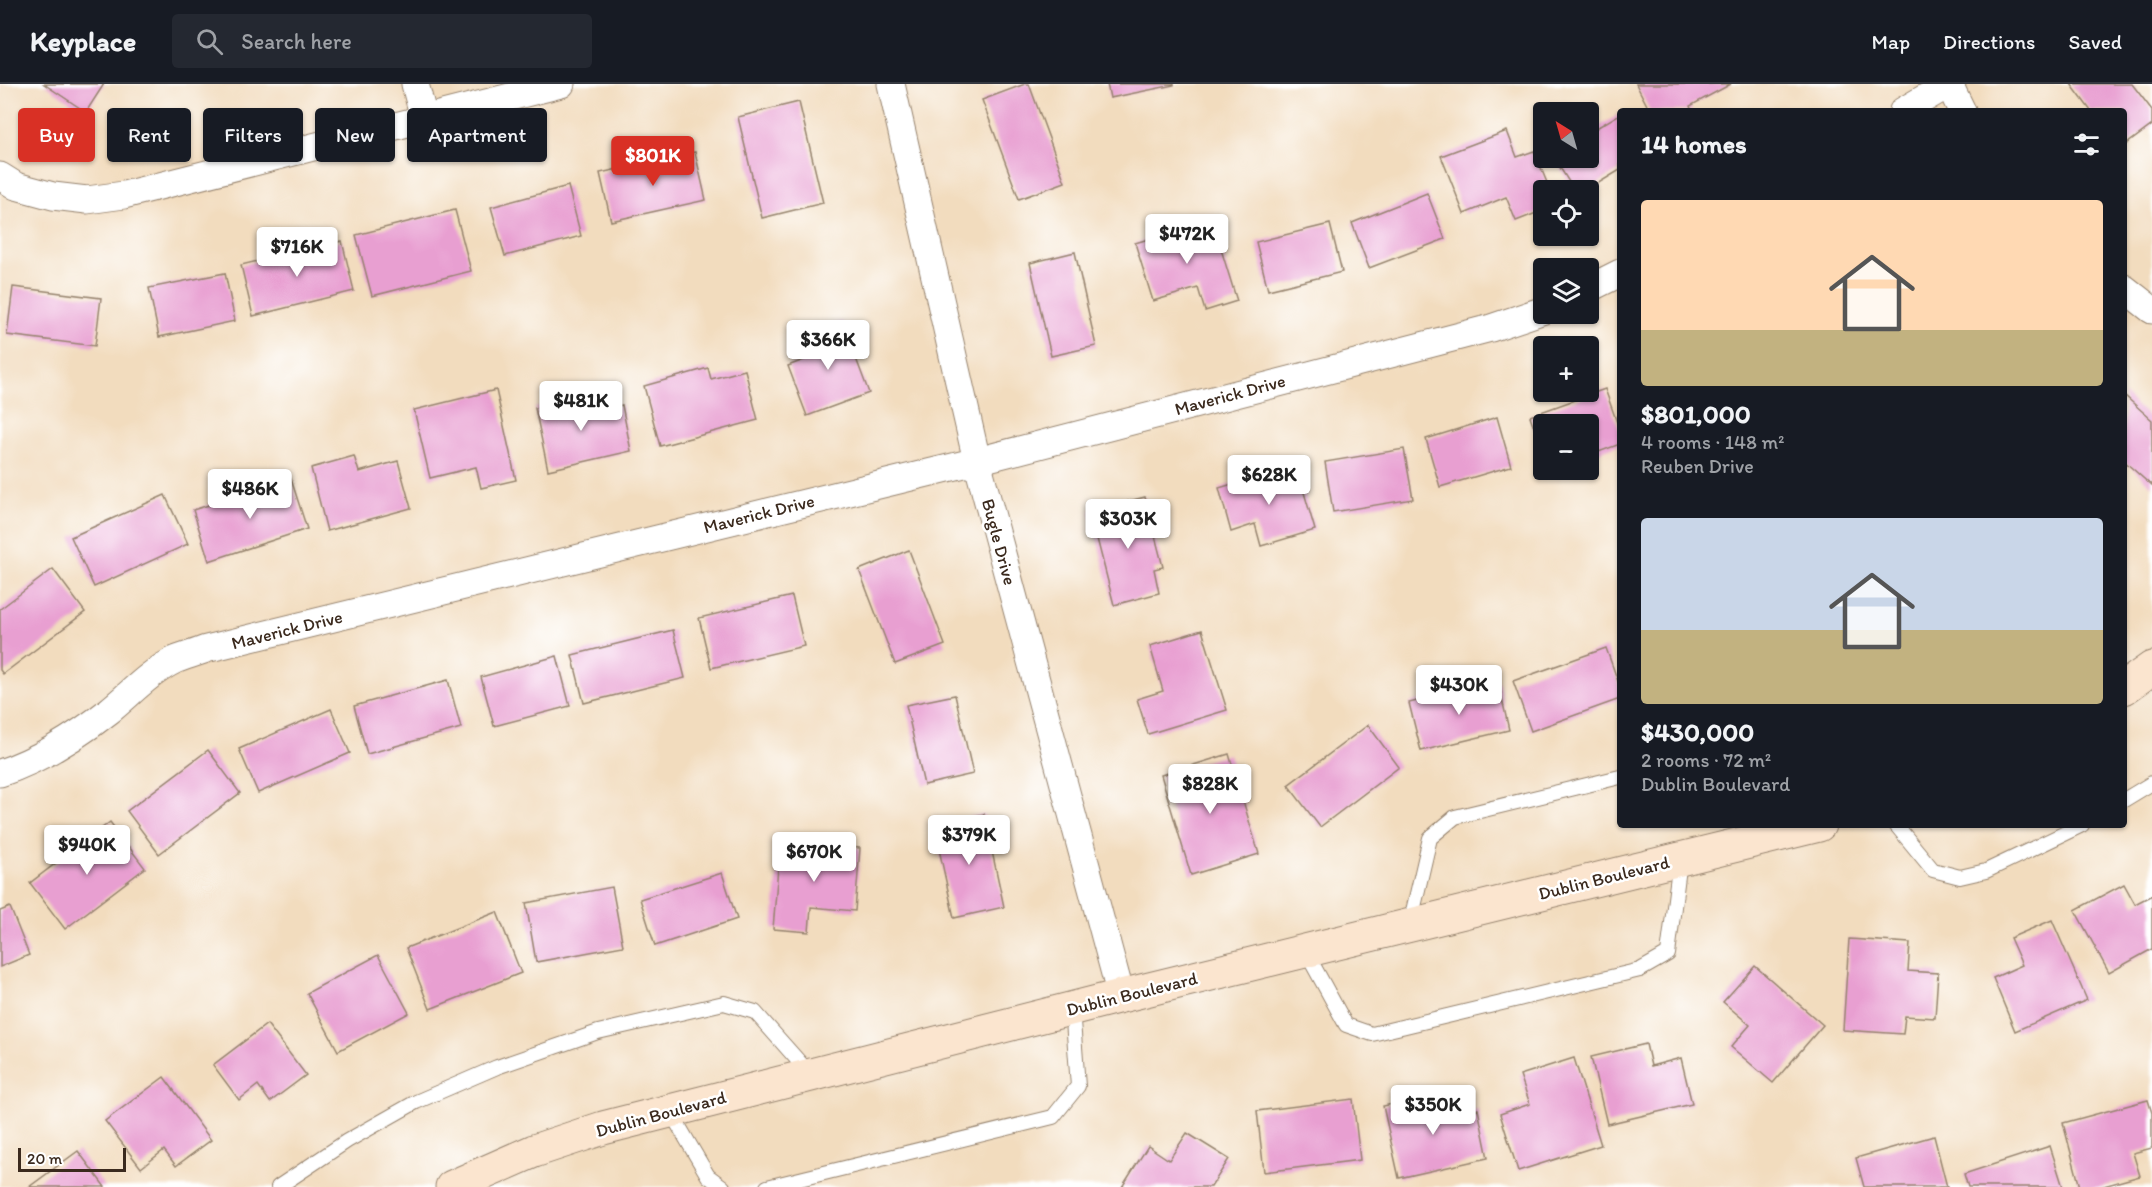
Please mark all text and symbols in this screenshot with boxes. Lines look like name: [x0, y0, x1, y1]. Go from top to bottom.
search box: [172, 14, 592, 68]
text: Keyplace: [30, 24, 136, 58]
icon: search: [193, 25, 226, 58]
text: Search here: [241, 28, 352, 55]
text: Map: [1872, 29, 1910, 54]
text: Directions: [1943, 29, 2035, 54]
text: Saved: [2068, 29, 2122, 54]
north arrow: [1533, 102, 1599, 168]
map controls: [1533, 102, 1599, 480]
chip: Buy: [18, 108, 95, 162]
chip: Rent: [107, 108, 191, 162]
chip: Filters: [203, 108, 303, 162]
chip: New: [315, 108, 395, 162]
chip: Apartment: [407, 108, 547, 162]
text: 14 homes: [1641, 128, 1747, 160]
icon: filters: [2070, 128, 2103, 161]
pin: $801K: [611, 136, 695, 187]
text: $801K: [625, 143, 681, 167]
button: locate: [1533, 180, 1599, 246]
pin: $472K: [1145, 214, 1229, 265]
text: $472K: [1159, 221, 1215, 245]
pin: $716K: [255, 227, 339, 278]
text: $716K: [271, 234, 323, 258]
icon: home: [1818, 239, 1926, 347]
button: layers: [1533, 258, 1599, 324]
pin: $366K: [786, 320, 870, 371]
text: $366K: [801, 327, 855, 351]
button: +: [1533, 336, 1599, 402]
street label: Maverick Drive: [1172, 370, 1288, 420]
pin: $481K: [539, 381, 623, 432]
text: $481K: [553, 388, 609, 412]
text: $801,000: [1641, 398, 1751, 430]
button: −: [1533, 414, 1599, 480]
text: 4 rooms · 148 m²: [1641, 430, 1785, 454]
text: Reuben Drive: [1641, 454, 1754, 478]
pin: $628K: [1227, 455, 1311, 506]
text: $628K: [1242, 462, 1296, 486]
pin: $486K: [208, 469, 292, 520]
text: $486K: [222, 476, 278, 500]
street label: Maverick Drive: [701, 490, 817, 538]
street label: Bugle Drive: [977, 496, 1021, 588]
pin: $303K: [1086, 499, 1170, 550]
text: $303K: [1099, 506, 1157, 530]
icon: home: [1818, 557, 1926, 665]
street label: Maverick Drive: [229, 606, 345, 654]
pin: $430K: [1417, 665, 1501, 716]
text: $430K: [1430, 672, 1488, 696]
text: $430,000: [1641, 716, 1754, 748]
text: 2 rooms · 72 m²: [1641, 748, 1771, 772]
pin: $828K: [1168, 764, 1252, 815]
text: $828K: [1182, 771, 1238, 795]
text: Dublin Boulevard: [1641, 772, 1790, 796]
pin: $379K: [927, 815, 1011, 866]
text: $379K: [942, 822, 996, 846]
pin: $940K: [45, 825, 129, 876]
text: $940K: [58, 832, 116, 856]
pin: $670K: [772, 832, 856, 883]
text: $670K: [786, 839, 842, 863]
street label: Dublin Boulevard: [1536, 851, 1672, 905]
street label: Dublin Boulevard: [1064, 967, 1200, 1021]
pin: $350K: [1391, 1085, 1475, 1136]
street label: Dublin Boulevard: [593, 1086, 729, 1142]
text: $350K: [1405, 1092, 1461, 1116]
scale bar: [18, 1145, 126, 1172]
text: 20 m: [27, 1149, 62, 1168]

